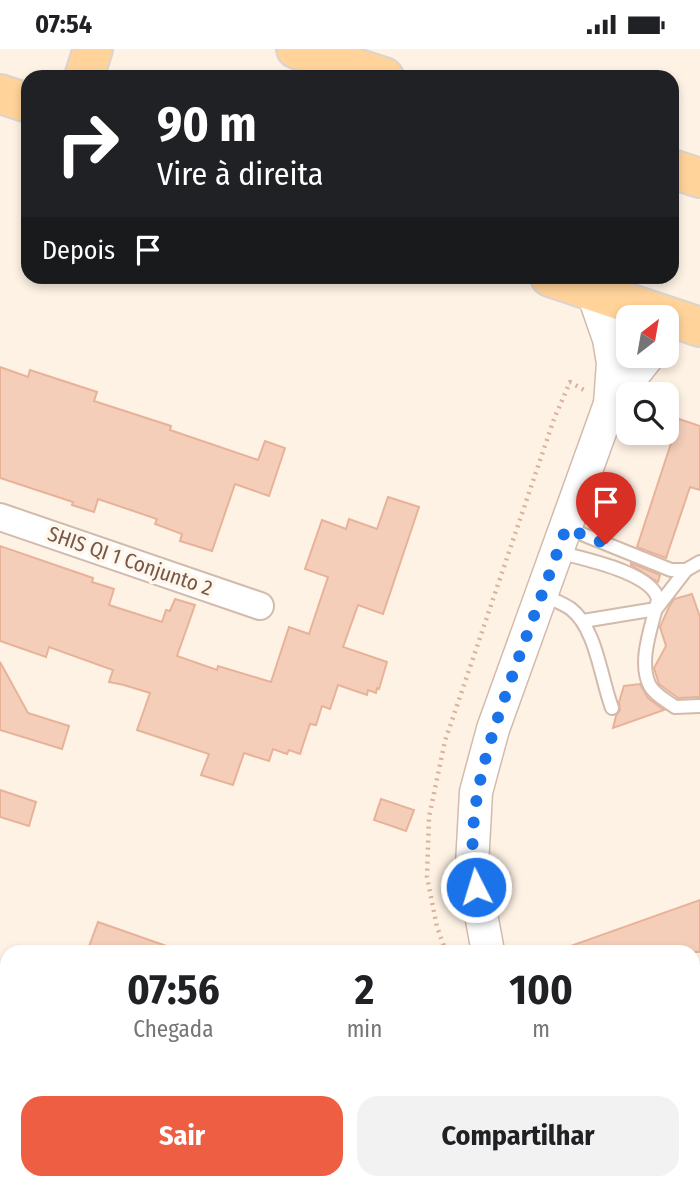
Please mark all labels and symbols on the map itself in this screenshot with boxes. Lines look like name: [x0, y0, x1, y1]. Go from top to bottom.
north arrow: [616, 305, 679, 367]
pin: [576, 472, 636, 544]
street label: SHIS QI 1 Conjunto 2: [44, 521, 216, 601]
position arrow: [439, 850, 513, 924]

